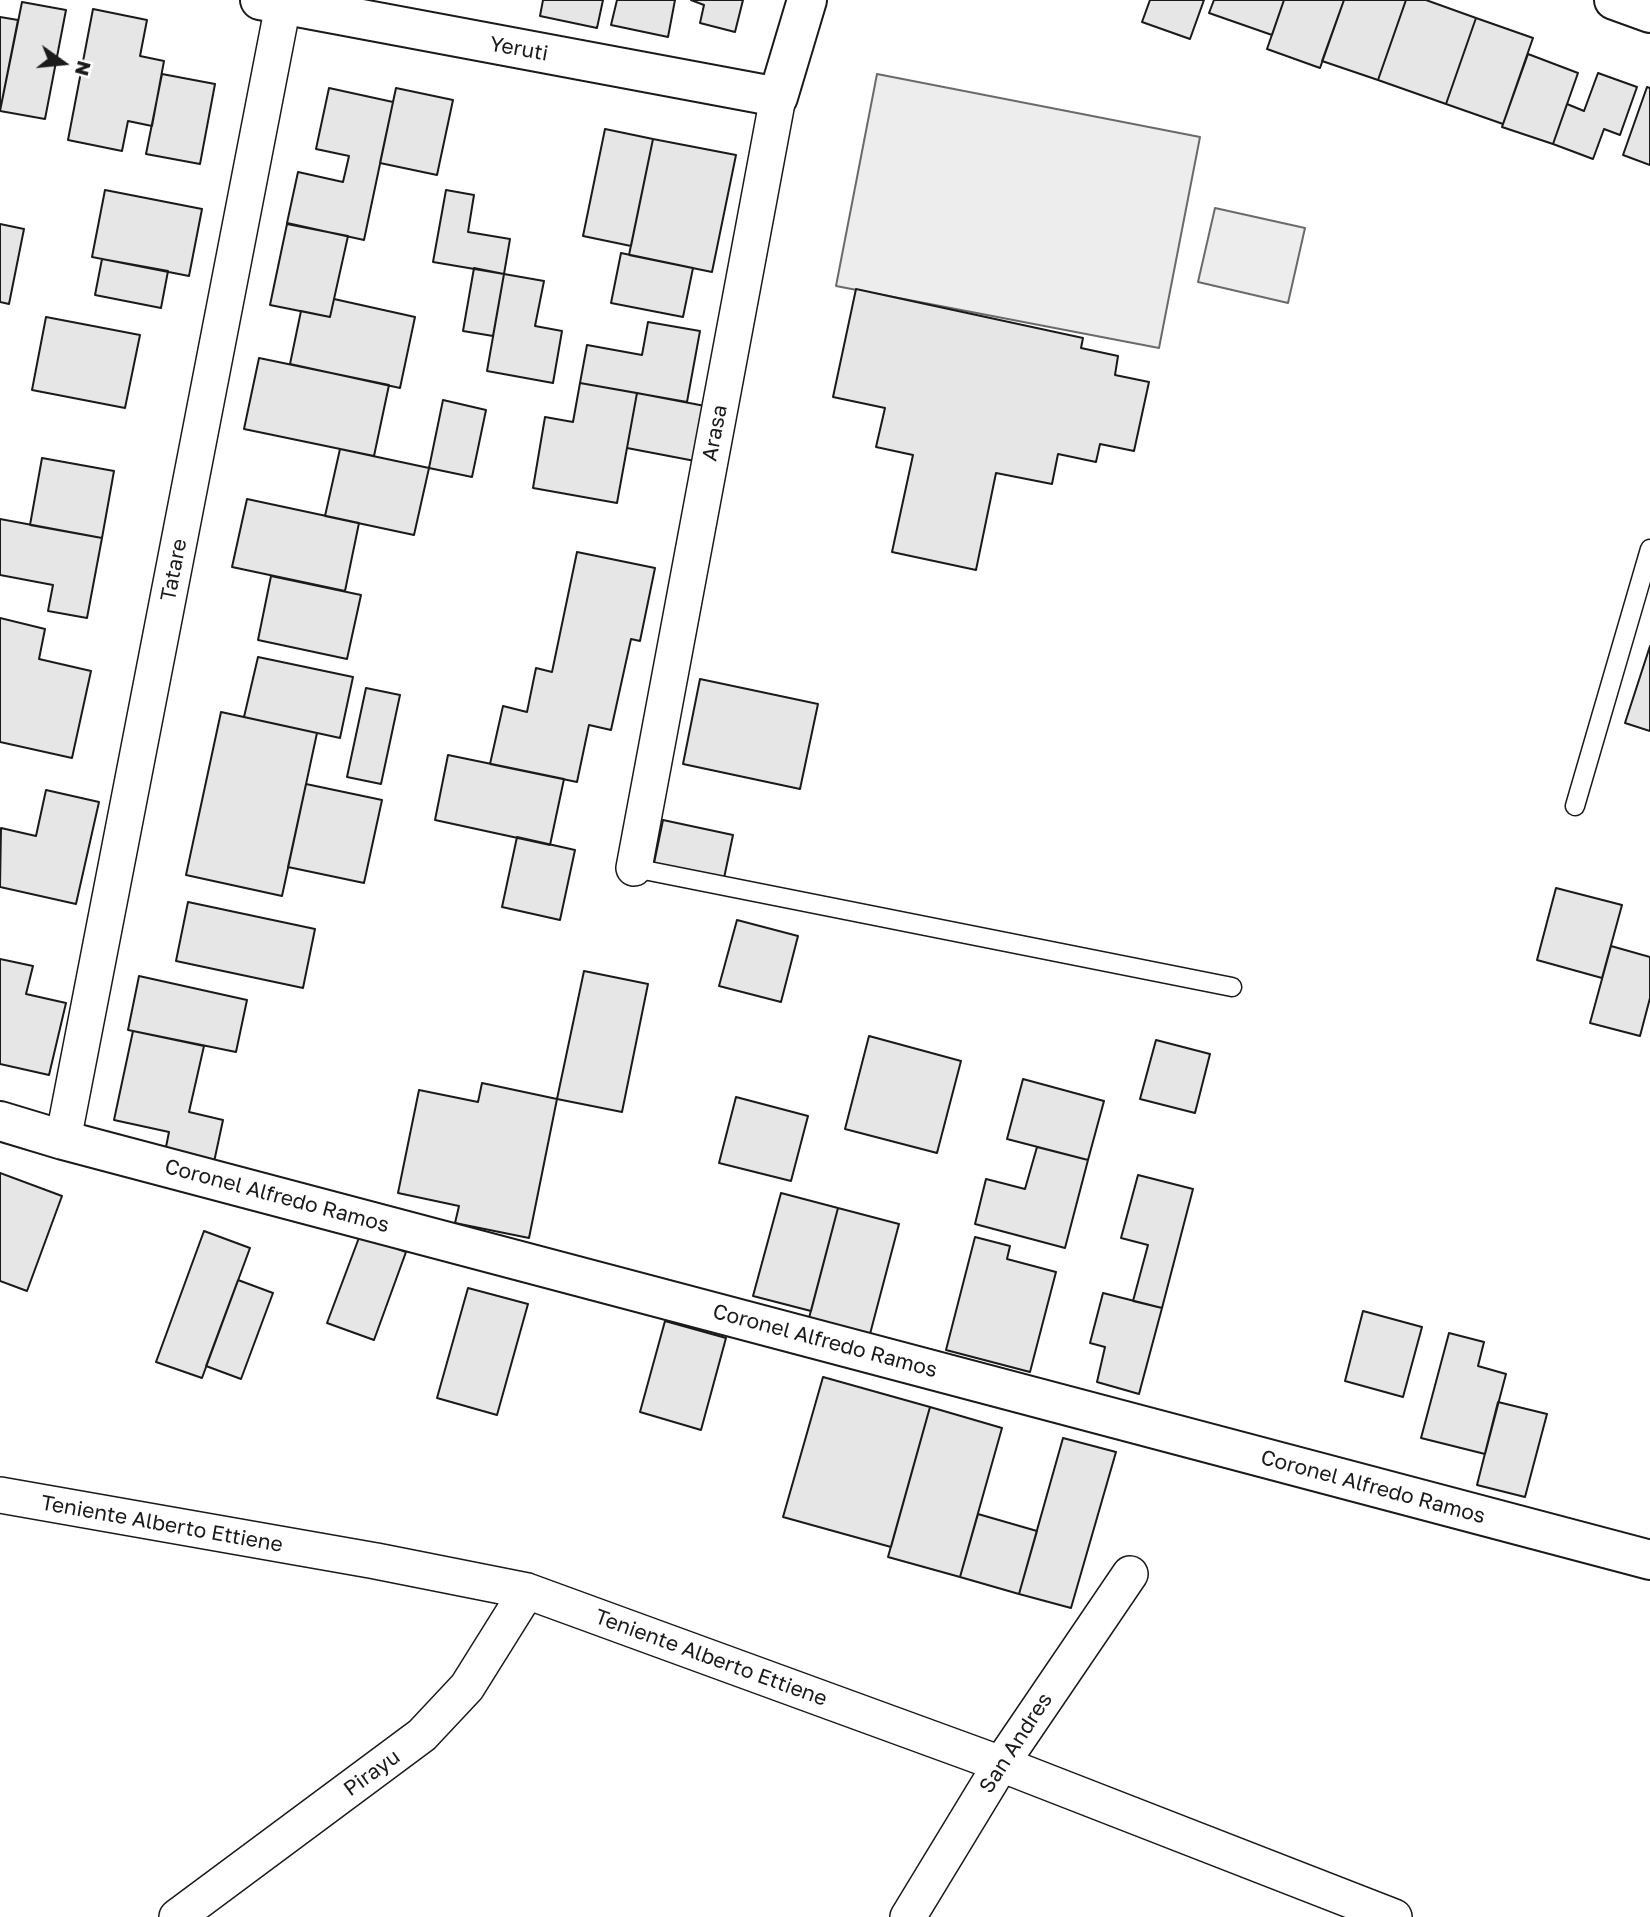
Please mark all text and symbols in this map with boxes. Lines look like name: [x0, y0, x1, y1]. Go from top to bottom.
north arrow: [28, 28, 98, 98]
street label: Yeruti: [488, 31, 550, 67]
text: N: [71, 59, 97, 79]
street label: Arasa: [697, 403, 733, 463]
street label: Tatare: [156, 537, 192, 603]
street label: Coronel Alfredo Ramos: [162, 1154, 392, 1238]
street label: Coronel Alfredo Ramos: [710, 1299, 940, 1383]
street label: Coronel Alfredo Ramos: [1258, 1445, 1488, 1529]
street label: Teniente Alberto Ettiene: [39, 1490, 285, 1558]
street label: Teniente Alberto Ettiene: [591, 1604, 831, 1712]
street label: San Andres: [974, 1688, 1058, 1798]
street label: Pirayu: [339, 1744, 405, 1802]

